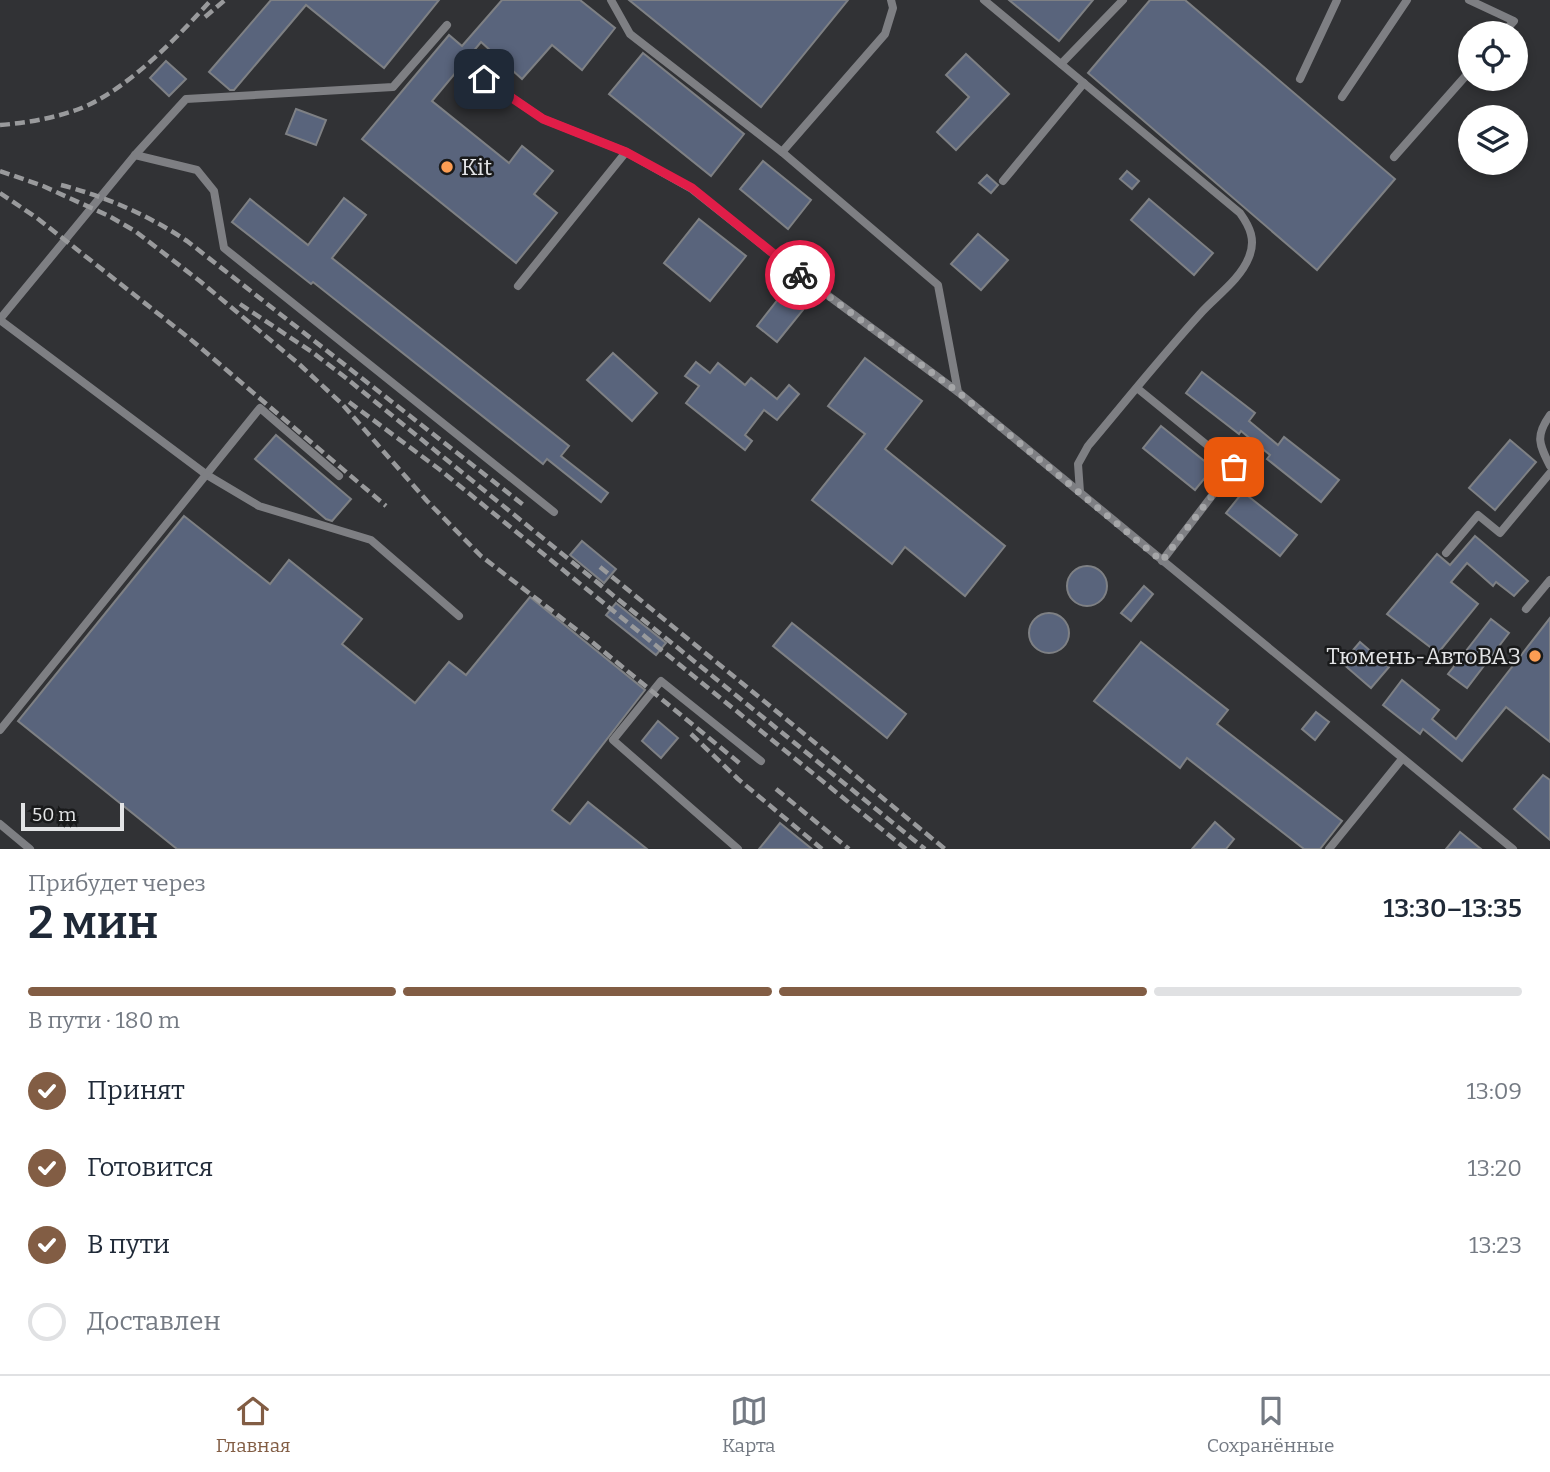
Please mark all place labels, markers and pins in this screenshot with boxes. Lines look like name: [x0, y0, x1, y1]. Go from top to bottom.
pin: [454, 49, 514, 109]
place label: Kit: [461, 153, 492, 181]
marker: Kit: [439, 159, 455, 175]
pin: [1204, 437, 1264, 497]
place label: Тюмень-АвтоВАЗ: [1326, 642, 1521, 670]
marker: Тюмень-АвтоВАЗ: [1527, 648, 1543, 664]

